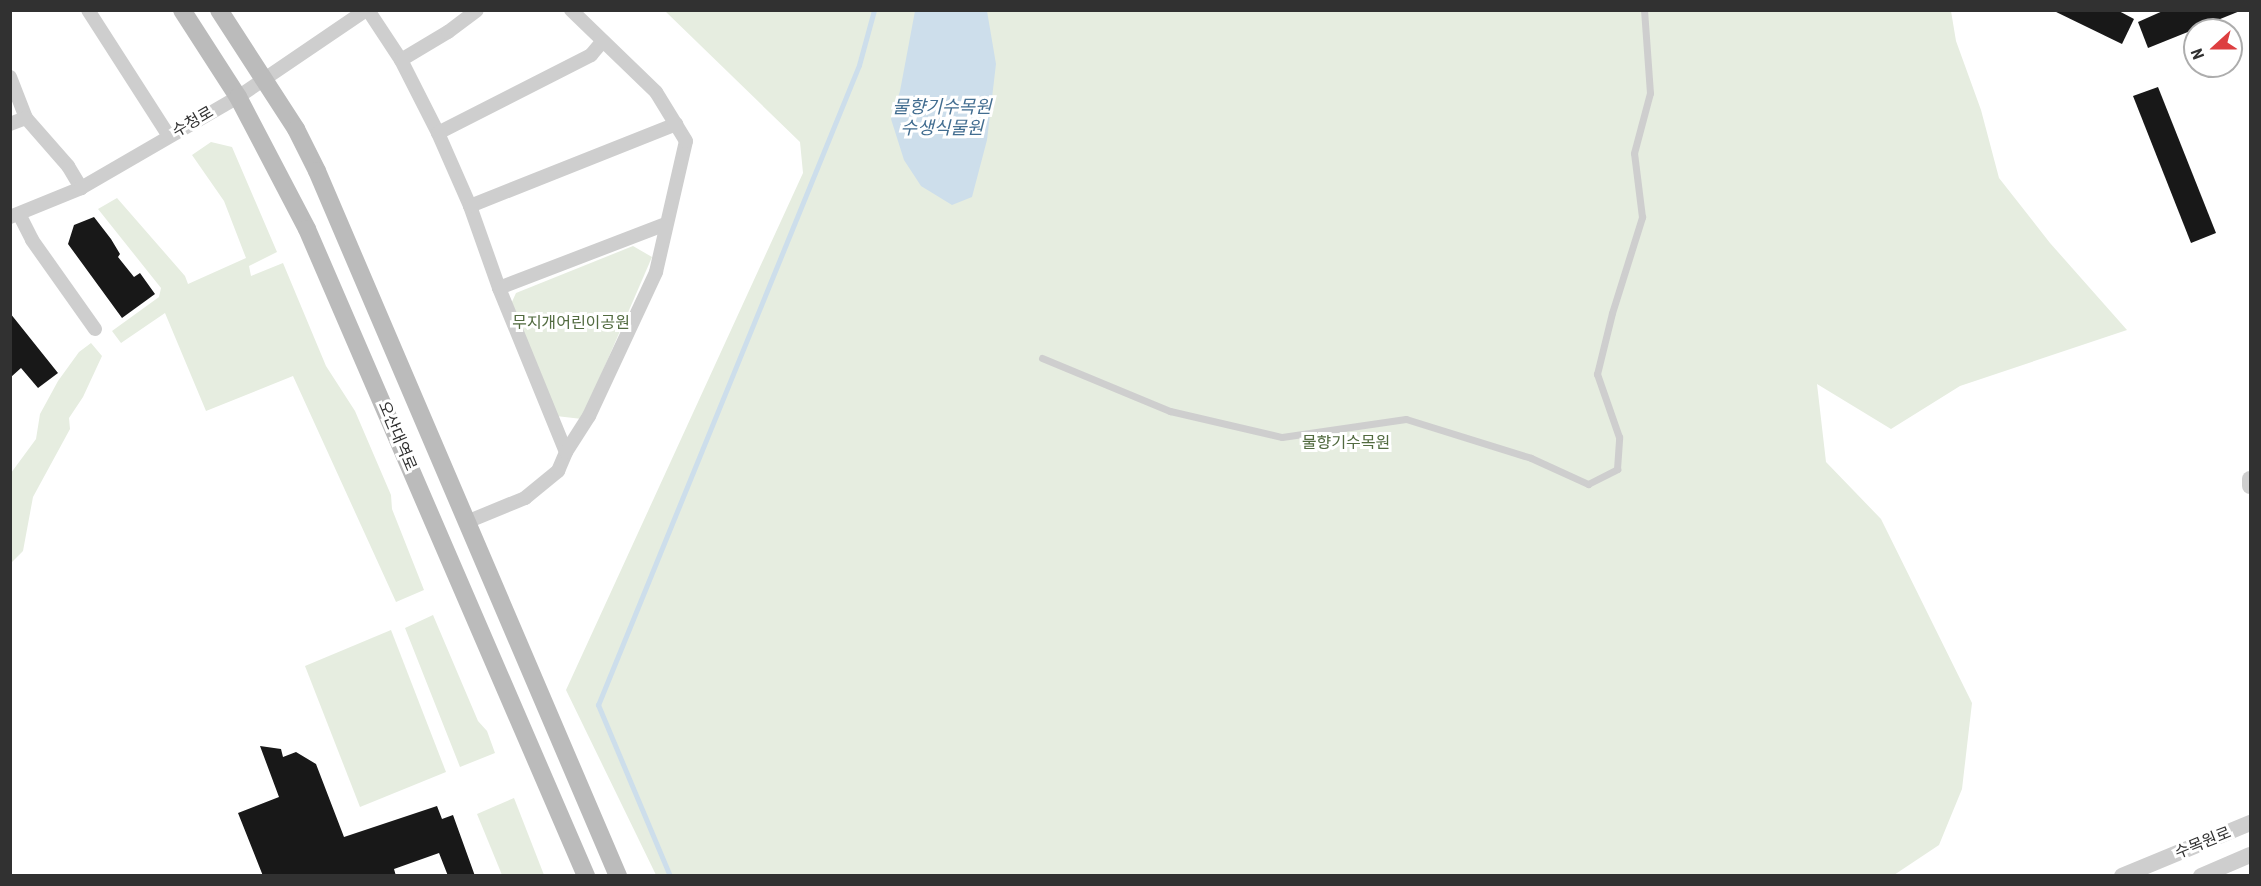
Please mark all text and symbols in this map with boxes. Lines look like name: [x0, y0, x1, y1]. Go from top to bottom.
north arrow: [2183, 18, 2243, 78]
text: N: [2187, 46, 2208, 62]
water label: 물향기수목원 수생식물원: [892, 97, 992, 140]
street label: 수청로: [169, 103, 217, 141]
park label: 무지개어린이공원: [512, 313, 630, 333]
street label: 오산대역로: [374, 398, 420, 474]
park label: 물향기수목원: [1302, 433, 1390, 453]
street label: 수목원로: [2172, 823, 2234, 863]

